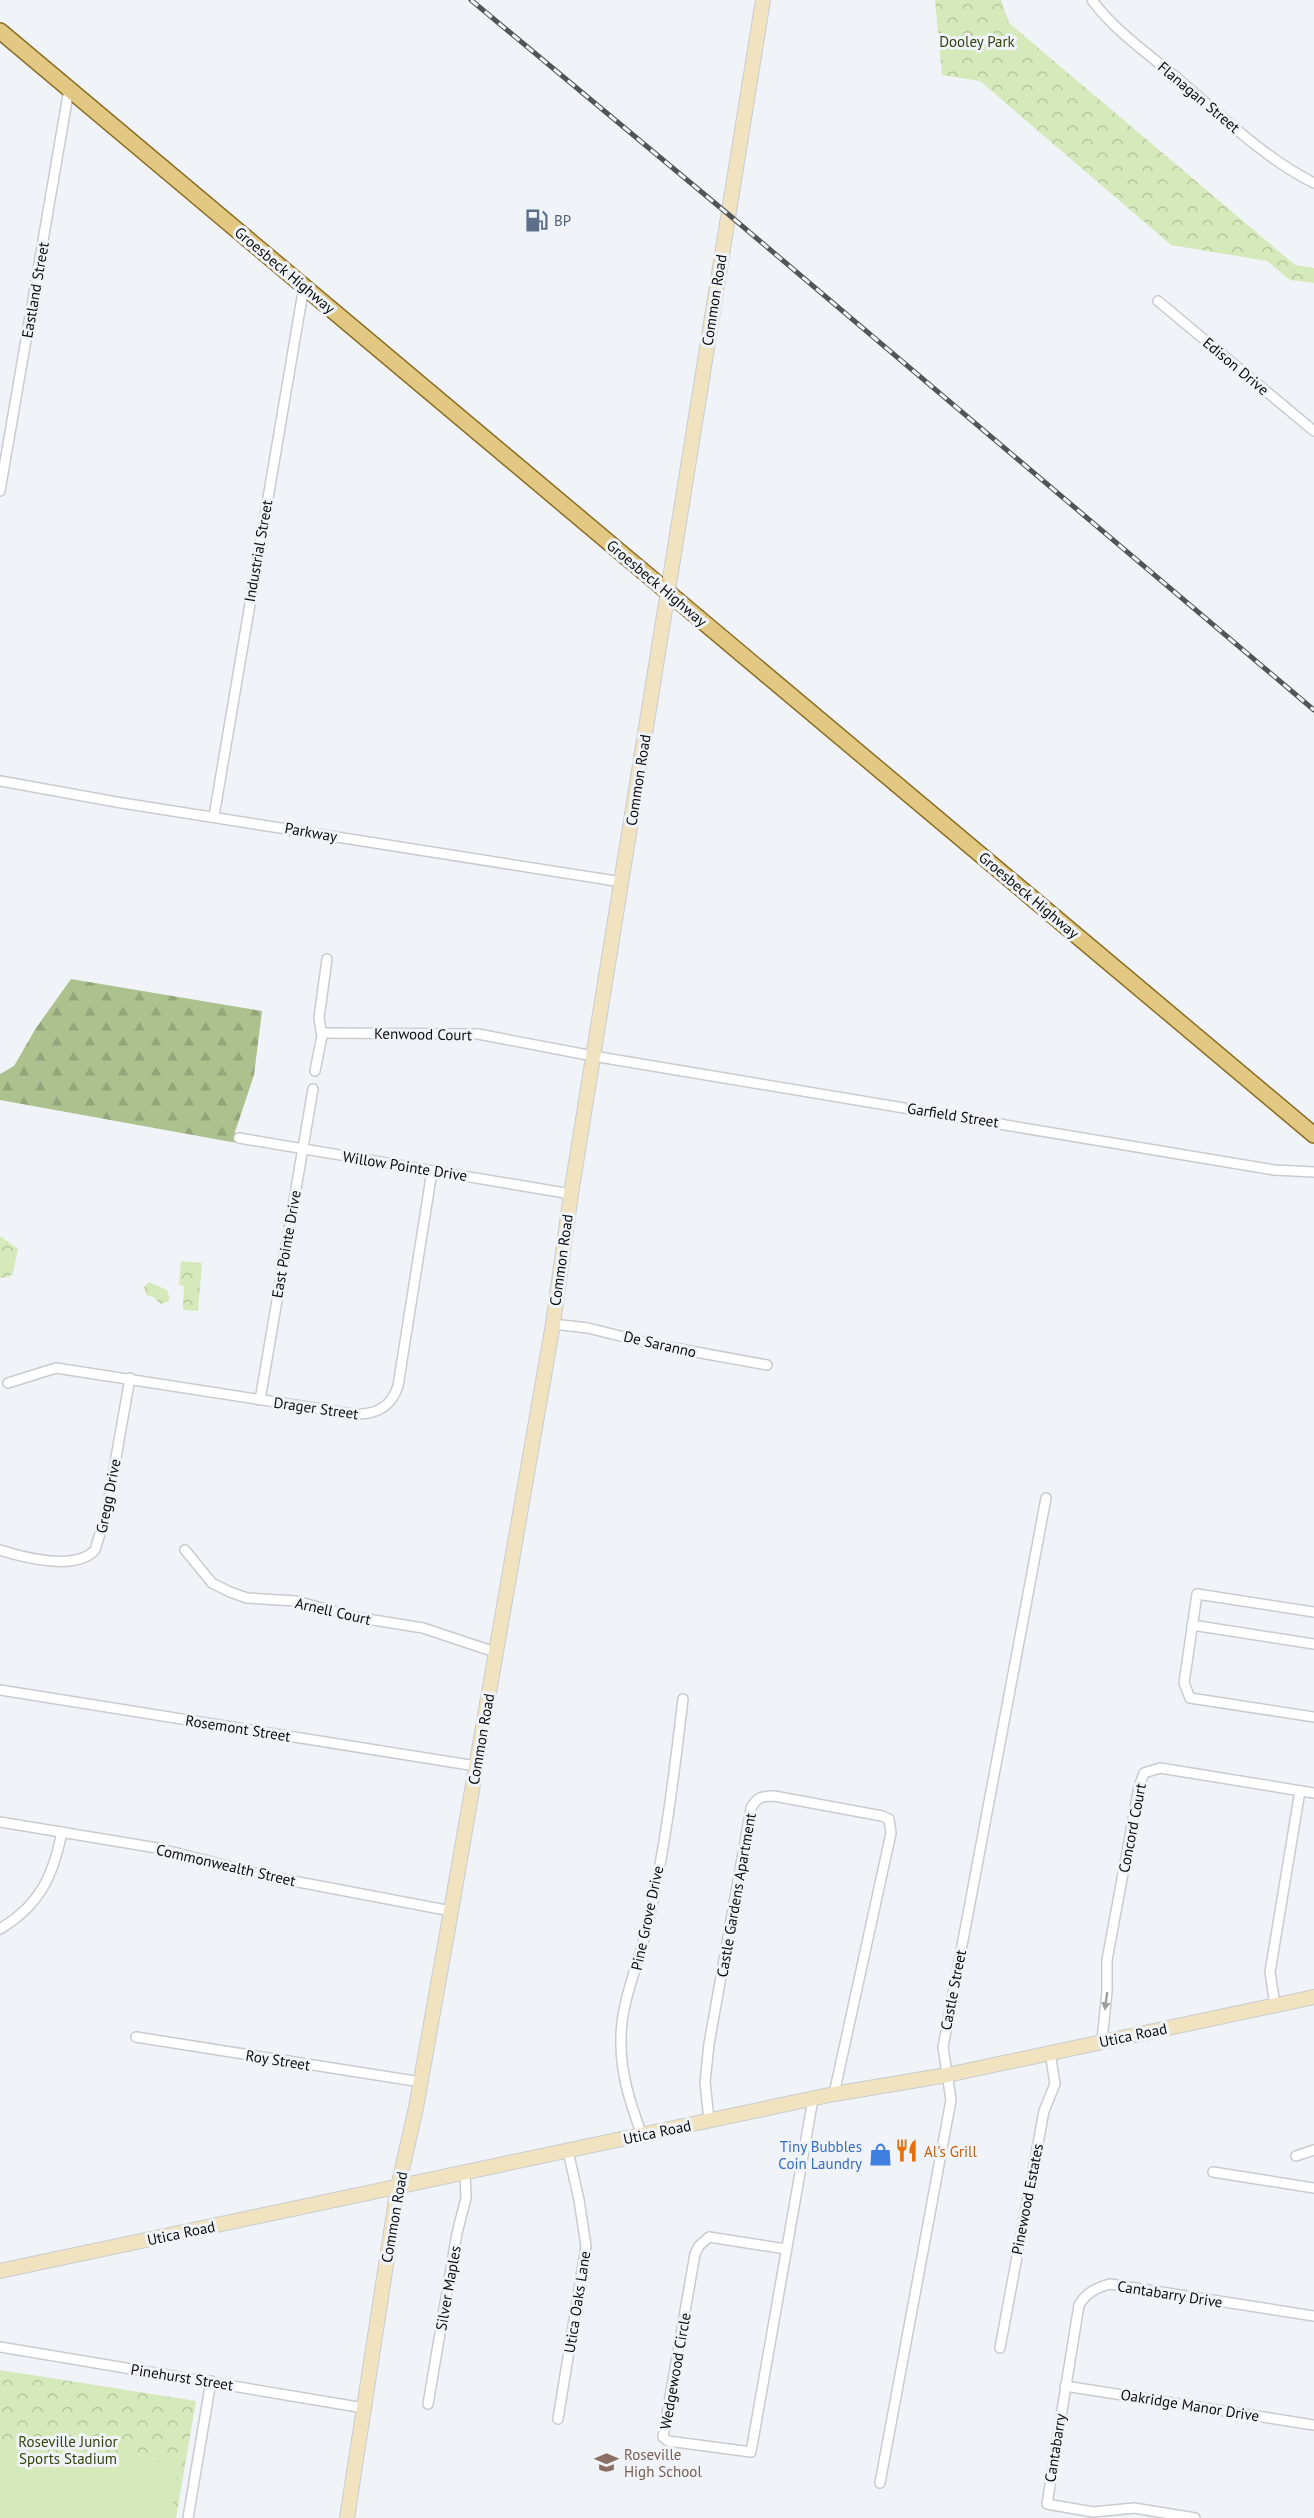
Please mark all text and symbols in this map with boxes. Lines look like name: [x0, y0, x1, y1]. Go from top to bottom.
park label: Dooley Park: [939, 32, 1016, 51]
street label: Flanagan Street: [1154, 57, 1244, 137]
fuel station icon: BP: [523, 207, 549, 233]
place label: BP: [554, 211, 571, 230]
street label: Groesbeck Highway: [231, 223, 339, 317]
street label: Eastland Street: [17, 240, 53, 340]
street label: Common Road: [697, 253, 731, 347]
street label: Edison Drive: [1199, 333, 1273, 399]
street label: Industrial Street: [240, 498, 276, 604]
street label: Groesbeck Highway: [603, 536, 711, 630]
street label: Common Road: [621, 733, 655, 827]
street label: Parkway: [283, 818, 339, 846]
street label: Groesbeck Highway: [975, 848, 1083, 942]
street label: Kenwood Court: [374, 1024, 472, 1044]
street label: Garfield Street: [906, 1098, 1000, 1132]
street label: Willow Pointe Drive: [341, 1147, 469, 1185]
street label: East Pointe Drive: [267, 1189, 305, 1299]
street label: Common Road: [545, 1213, 577, 1307]
street label: De Saranno: [622, 1326, 698, 1362]
street label: Drager Street: [272, 1393, 360, 1423]
street label: Gregg Drive: [91, 1457, 125, 1535]
street label: Arnell Court: [293, 1593, 373, 1629]
street label: Common Road: [464, 1692, 498, 1786]
street label: Rosemont Street: [184, 1710, 292, 1746]
street label: Concord Court: [1114, 1782, 1150, 1874]
street label: Castle Gardens Apartment: [712, 1811, 760, 1979]
street label: Commonwealth Street: [154, 1840, 298, 1890]
street label: Pine Grove Drive: [627, 1864, 667, 1972]
street label: Castle Street: [936, 1948, 970, 2032]
one-way arrow: [1101, 1991, 1110, 2010]
street label: Utica Road: [1097, 2019, 1169, 2051]
street label: Roy Street: [244, 2046, 312, 2074]
street label: Utica Road: [621, 2116, 693, 2148]
place label: Tiny Bubbles Coin Laundry: [778, 2137, 862, 2173]
restaurant icon: Al's Grill: [893, 2138, 919, 2164]
shop icon: Tiny Bubbles Coin Laundry: [867, 2142, 893, 2168]
place label: Al's Grill: [924, 2142, 977, 2161]
street label: Pinewood Estates: [1007, 2142, 1047, 2256]
street label: Common Road: [377, 2170, 411, 2264]
street label: Utica Road: [145, 2217, 217, 2249]
street label: Silver Maples: [431, 2244, 465, 2332]
street label: Utica Oaks Lane: [560, 2250, 594, 2354]
street label: Cantabarry Drive: [1116, 2276, 1224, 2312]
street label: Wedgewood Circle: [655, 2311, 695, 2431]
street label: Pinehurst Street: [129, 2360, 235, 2394]
street label: Oakridge Manor Drive: [1119, 2385, 1261, 2425]
street label: Cantabarry: [1040, 2412, 1070, 2484]
park label: Roseville Junior Sports Stadium: [18, 2432, 118, 2468]
place label: Roseville High School: [624, 2445, 702, 2481]
school or university icon: Roseville High School: [593, 2450, 619, 2476]

